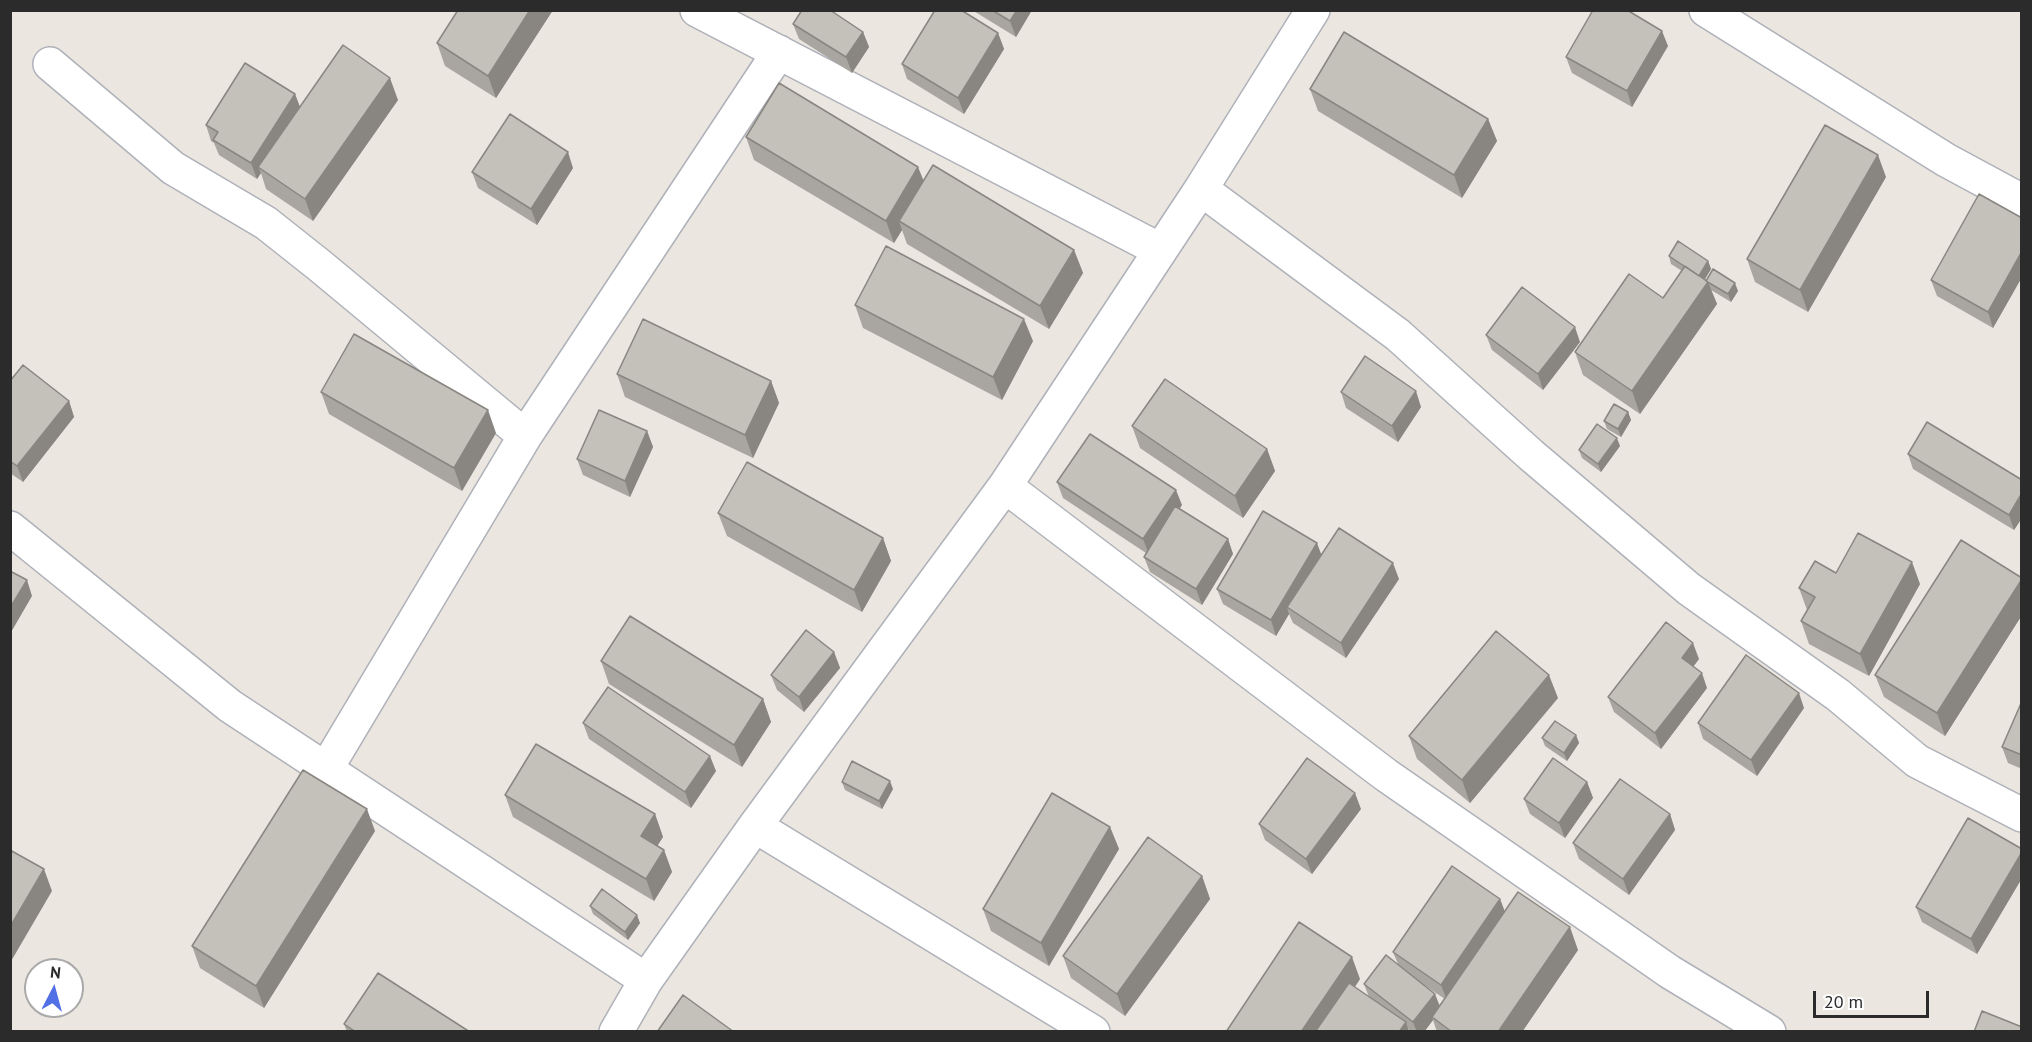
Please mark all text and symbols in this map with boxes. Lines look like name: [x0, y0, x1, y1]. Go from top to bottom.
north arrow: [24, 958, 84, 1018]
text: N: [49, 962, 62, 983]
scale bar: [1816, 979, 1932, 1017]
text: 20 m: [1824, 990, 1863, 1013]

